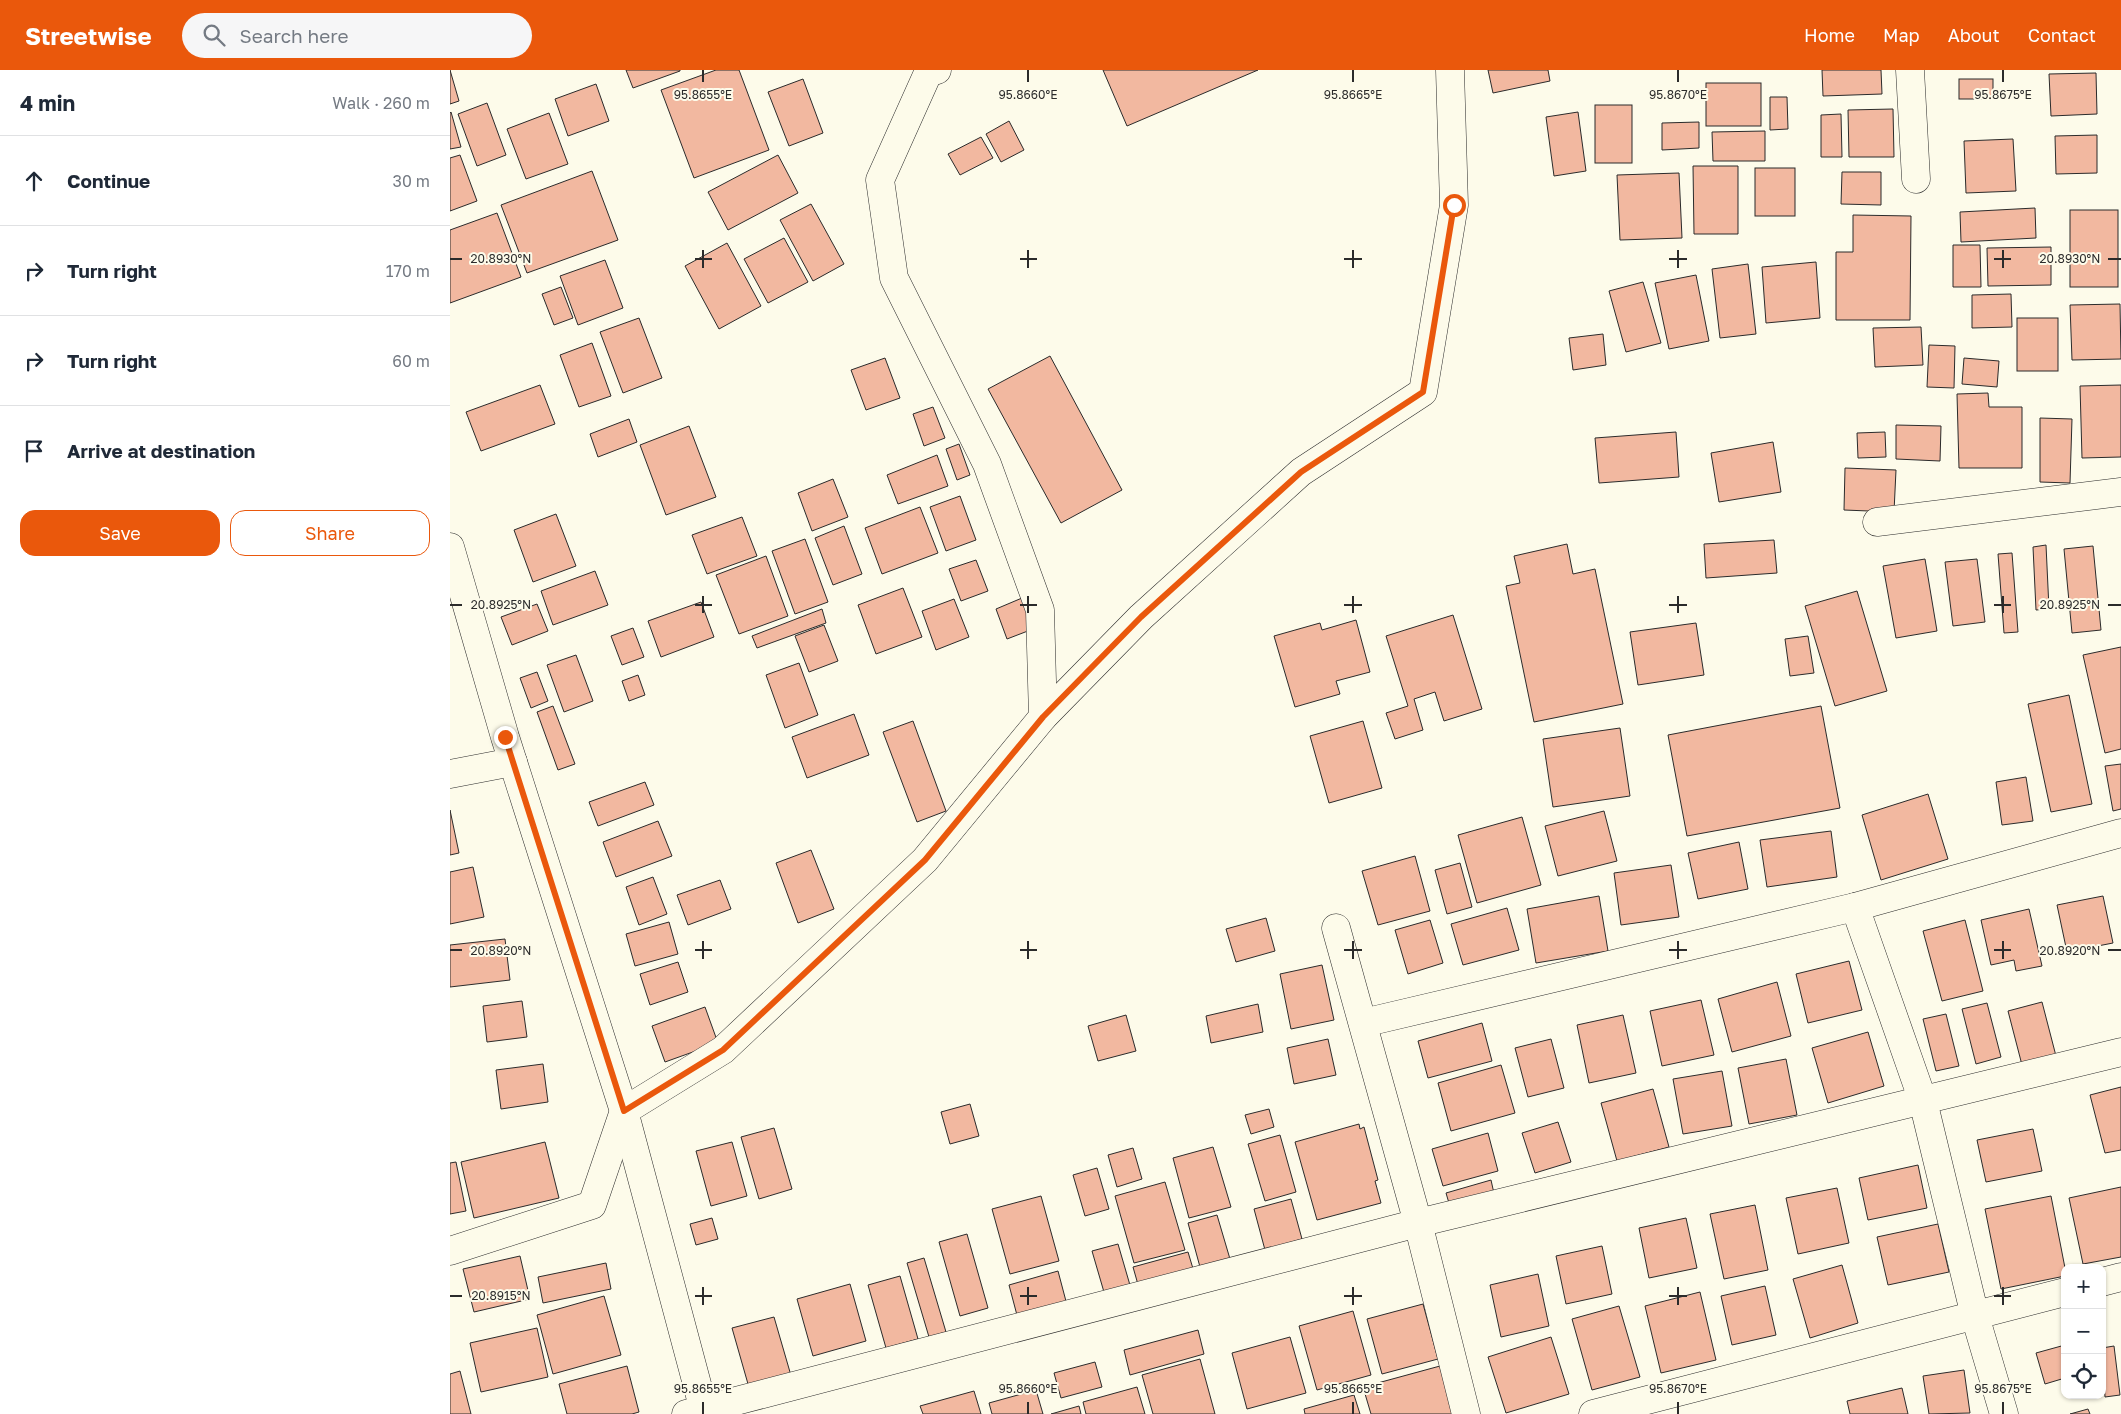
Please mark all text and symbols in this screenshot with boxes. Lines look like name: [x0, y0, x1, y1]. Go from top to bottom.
search box: [182, 13, 532, 58]
text: Streetwise: [25, 21, 152, 50]
icon: search: [200, 21, 228, 49]
text: Search here: [240, 24, 348, 47]
text: Home: [1804, 24, 1855, 46]
text: Map: [1883, 24, 1920, 46]
text: About: [1948, 24, 2000, 46]
text: Contact: [2028, 24, 2096, 46]
text: 95.8655°E: [674, 87, 732, 102]
text: 95.8660°E: [998, 87, 1058, 102]
text: 95.8665°E: [1324, 87, 1382, 102]
text: 95.8670°E: [1649, 87, 1707, 102]
text: 95.8675°E: [1974, 87, 2032, 102]
text: 4 min: [20, 90, 75, 116]
text: Walk · 260 m: [332, 93, 430, 113]
icon: ahead: [20, 167, 48, 195]
text: Continue: [67, 169, 150, 192]
text: 30 m: [393, 171, 430, 191]
route start: [1443, 194, 1466, 217]
text: 20.8930°N: [471, 251, 531, 266]
text: 20.8930°N: [2040, 251, 2100, 266]
icon: right: [20, 257, 48, 285]
text: Turn right: [67, 259, 157, 282]
text: 170 m: [386, 261, 430, 281]
icon: right: [20, 347, 48, 375]
text: Turn right: [67, 349, 157, 372]
text: 60 m: [392, 351, 430, 371]
icon: arrive: [20, 437, 48, 465]
text: Arrive at destination: [67, 439, 255, 462]
button: Save: [20, 510, 220, 556]
button: Share: [230, 510, 430, 556]
text: 20.8925°N: [471, 597, 531, 612]
text: 20.8925°N: [2040, 597, 2100, 612]
route end: [494, 726, 517, 749]
text: 20.8920°N: [471, 943, 531, 958]
text: 20.8920°N: [2040, 943, 2100, 958]
map controls: [2061, 1264, 2106, 1399]
button: +: [2061, 1264, 2106, 1309]
text: 20.8915°N: [471, 1288, 531, 1303]
button: −: [2061, 1309, 2106, 1354]
button: locate: [2061, 1354, 2106, 1399]
text: 95.8655°E: [674, 1381, 732, 1396]
text: 95.8660°E: [998, 1381, 1058, 1396]
text: 95.8665°E: [1324, 1381, 1382, 1396]
text: 95.8670°E: [1649, 1381, 1707, 1396]
text: 95.8675°E: [1974, 1381, 2032, 1396]

